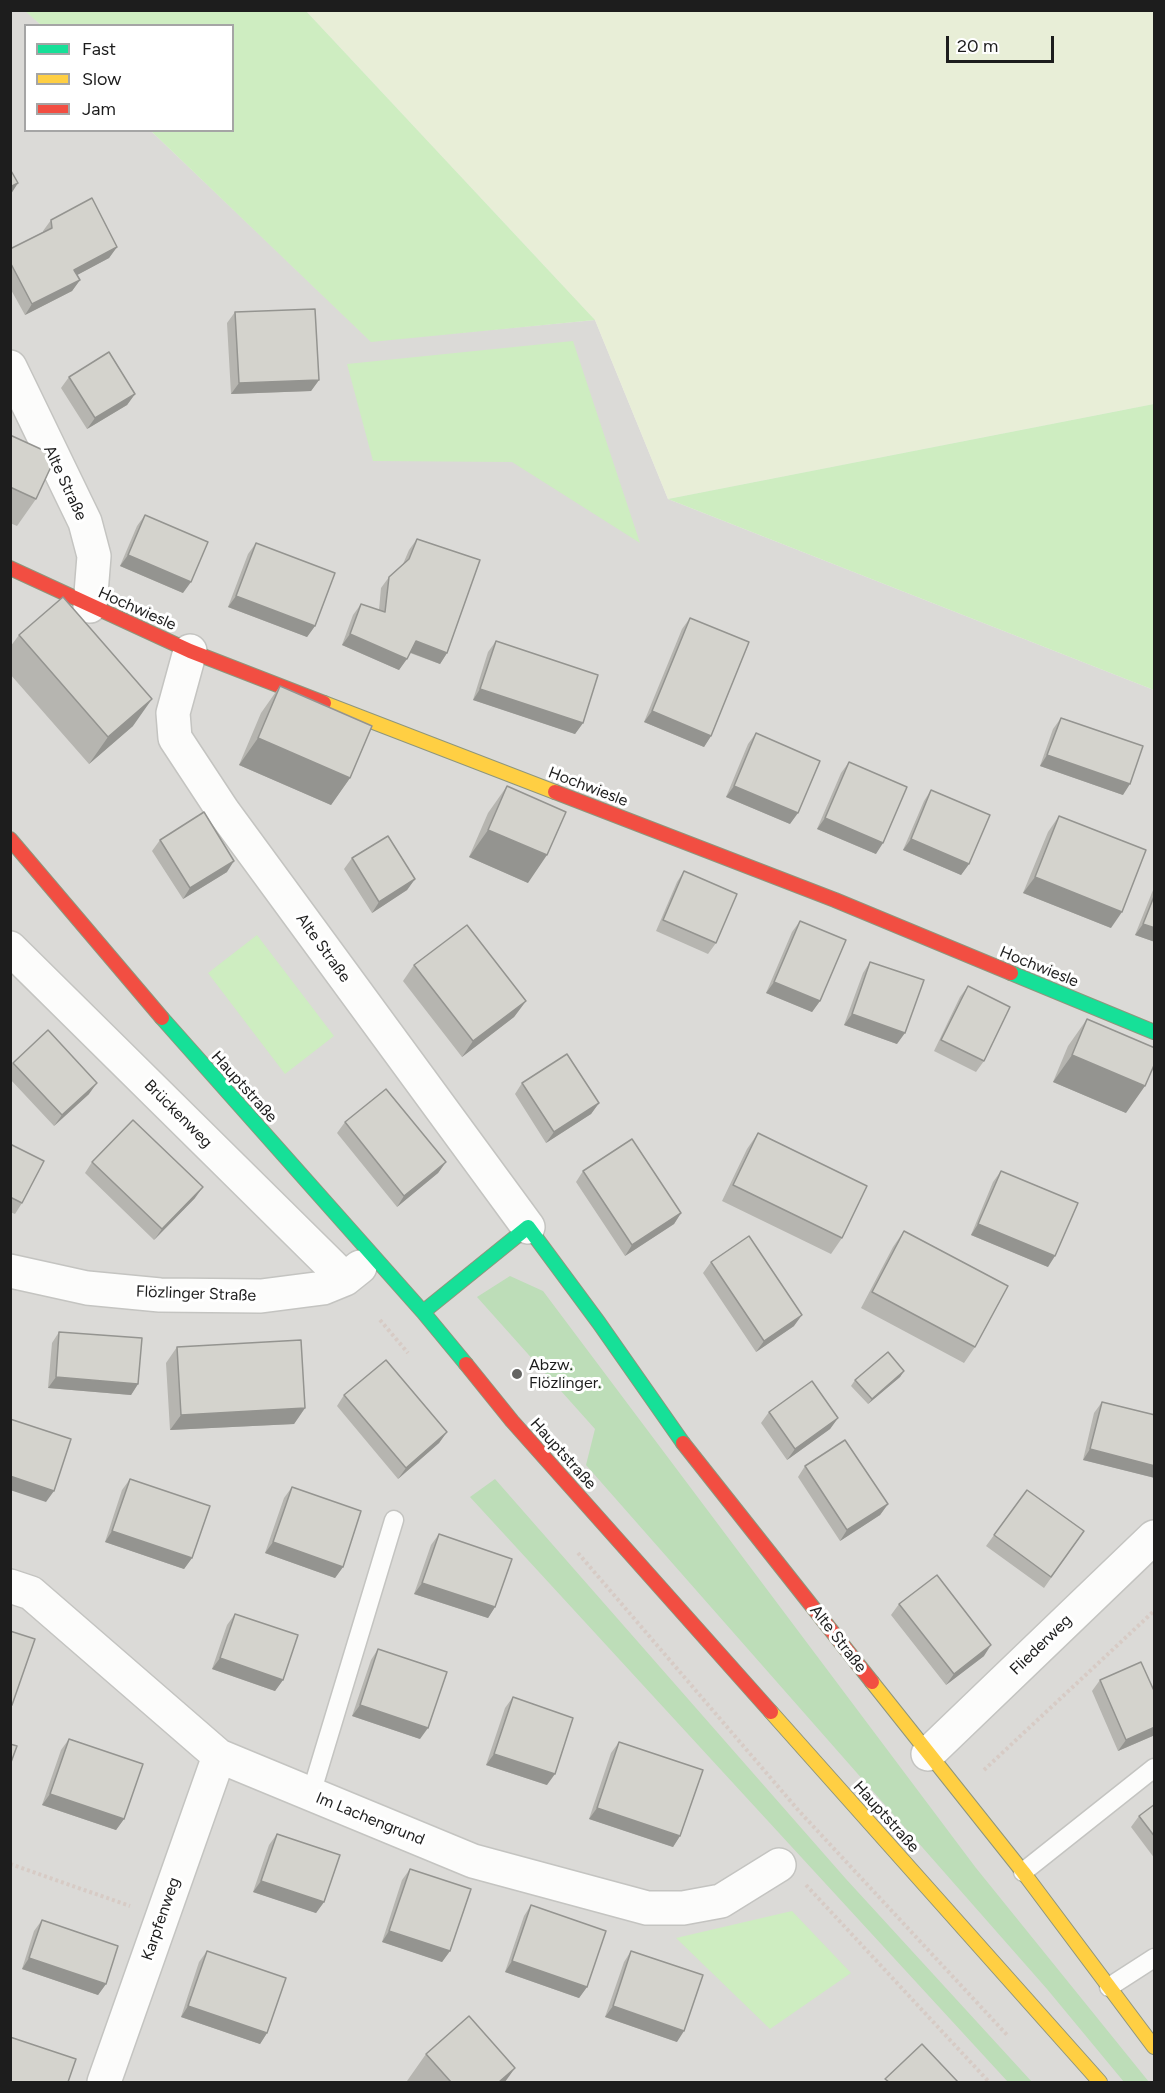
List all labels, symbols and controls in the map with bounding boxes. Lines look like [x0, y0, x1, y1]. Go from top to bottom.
legend [24, 24, 234, 132]
scale bar [949, 24, 1057, 62]
text: 20 m [957, 35, 998, 57]
text: Fast [82, 38, 116, 60]
text: Slow [82, 68, 121, 90]
text: Jam [82, 98, 116, 120]
street label: Alte Straße [39, 443, 91, 523]
street label: Hochwiesle [95, 583, 179, 635]
street label: Hochwiesle [546, 763, 630, 811]
street label: Alte Straße [292, 910, 354, 986]
street label: Hochwiesle [997, 942, 1081, 992]
street label: Hauptstraße [207, 1047, 281, 1127]
street label: Brückenweg [140, 1076, 216, 1152]
street label: Flözlinger Straße [136, 1282, 256, 1306]
place label: Abzw. Flözlinger. [529, 1355, 601, 1393]
marker: Abzw. Flözlinger. [510, 1367, 524, 1381]
street label: Hauptstraße [526, 1414, 600, 1494]
street label: Alte Straße [806, 1601, 870, 1677]
street label: Fliederweg [1006, 1611, 1076, 1679]
street label: Hauptstraße [849, 1777, 923, 1857]
street label: Im Lachengrund [313, 1788, 427, 1850]
street label: Karpfenweg [138, 1875, 184, 1963]

